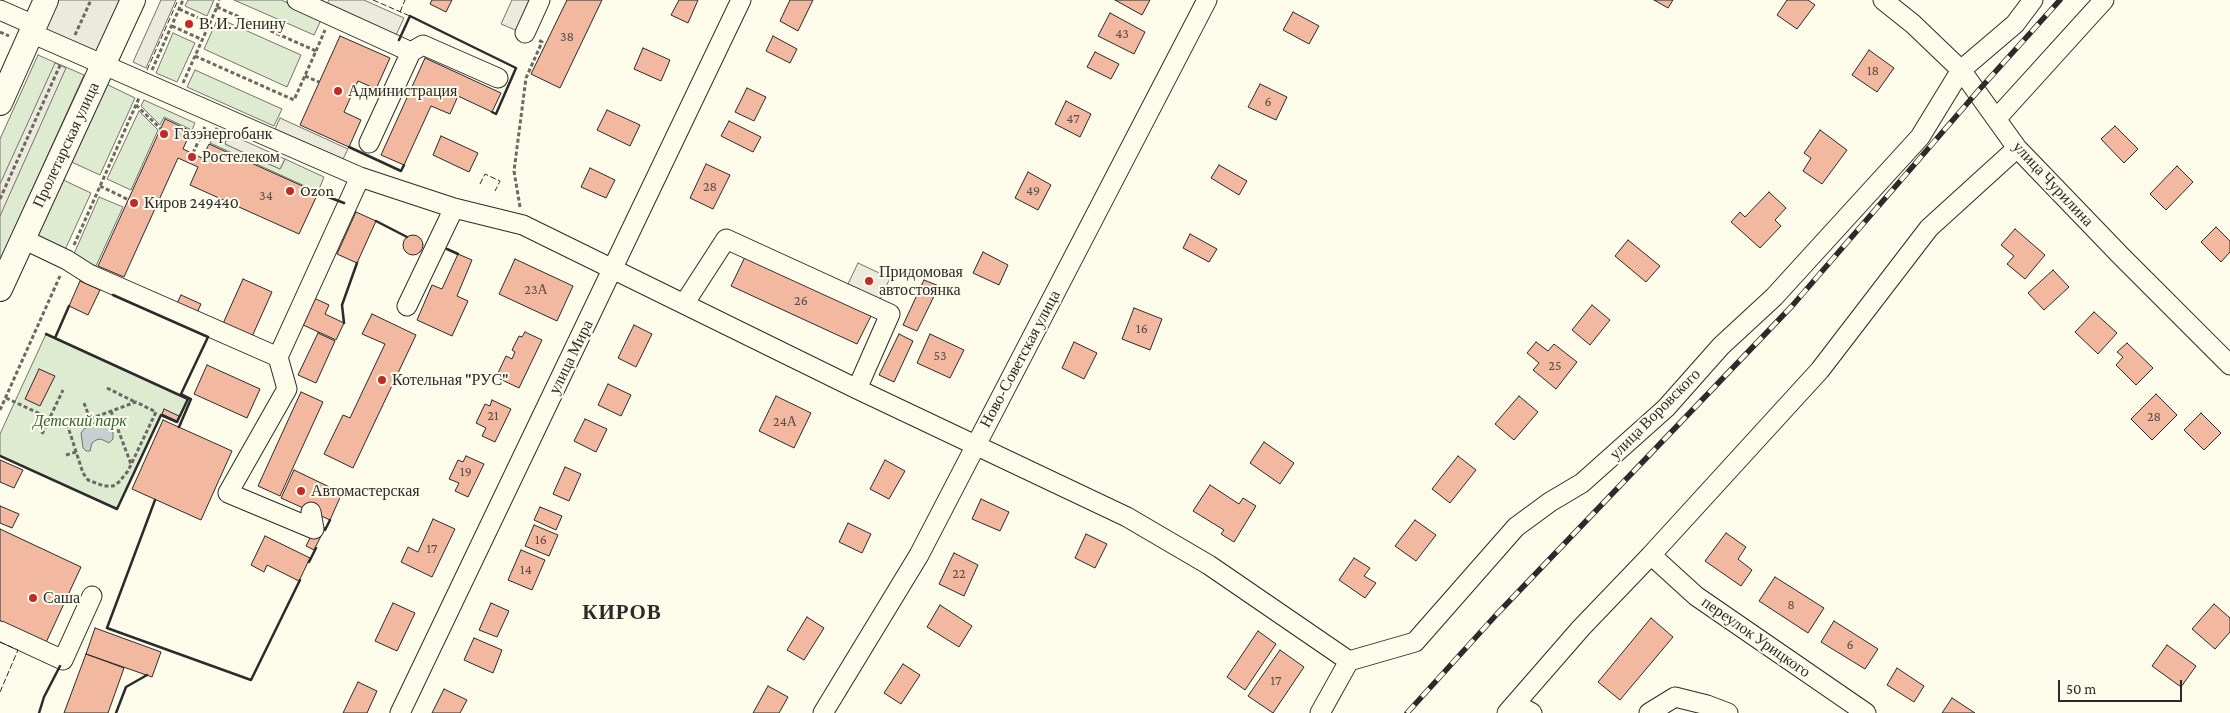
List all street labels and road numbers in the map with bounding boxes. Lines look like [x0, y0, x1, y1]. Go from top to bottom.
street label: Пролетарская улица [28, 79, 104, 211]
street label: улица Чурилина [2009, 137, 2097, 231]
street label: Ново-Советская улица [976, 287, 1064, 431]
street label: улица Мира [545, 317, 597, 397]
street label: улица Воровского [1605, 364, 1705, 464]
street label: переулок Урицкого [1698, 592, 1814, 682]

